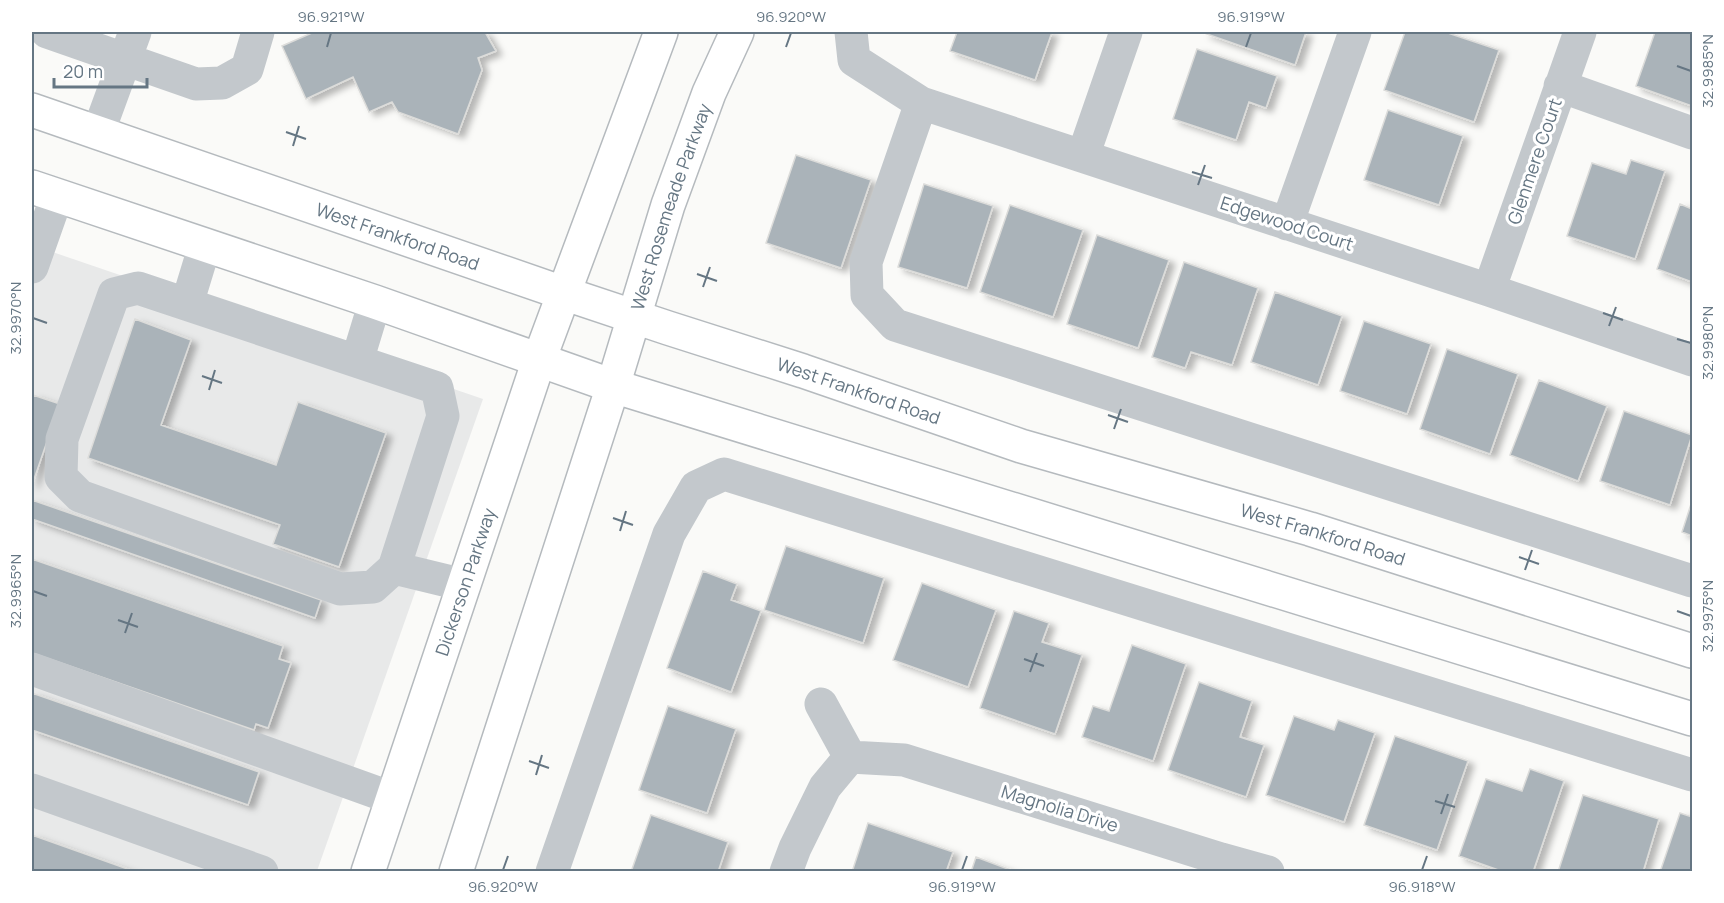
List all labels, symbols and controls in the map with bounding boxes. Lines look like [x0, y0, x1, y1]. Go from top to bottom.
text: 96.921°W [298, 6, 364, 27]
text: 96.920°W [756, 6, 826, 27]
text: 96.919°W [1217, 6, 1285, 27]
text: 32.9985°N [1697, 34, 1718, 108]
scale bar [54, 51, 147, 89]
text: 20 m [63, 59, 103, 83]
street label: Glenmere Court [1501, 95, 1567, 227]
street label: West Rosemeade Parkway [625, 99, 716, 313]
street label: Edgewood Court [1217, 190, 1357, 256]
street label: West Frankford Road [313, 197, 483, 275]
text: 32.9970°N [5, 282, 26, 354]
text: 32.9980°N [1697, 306, 1718, 380]
street label: West Frankford Road [774, 351, 944, 429]
street label: West Frankford Road [1238, 498, 1408, 571]
street label: Dickerson Parkway [429, 504, 501, 659]
text: 32.9965°N [5, 554, 26, 628]
text: 32.9975°N [1697, 580, 1718, 652]
street label: Magnolia Drive [999, 779, 1121, 837]
text: 96.920°W [468, 876, 538, 897]
text: 96.919°W [928, 876, 996, 897]
text: 96.918°W [1388, 876, 1456, 897]

